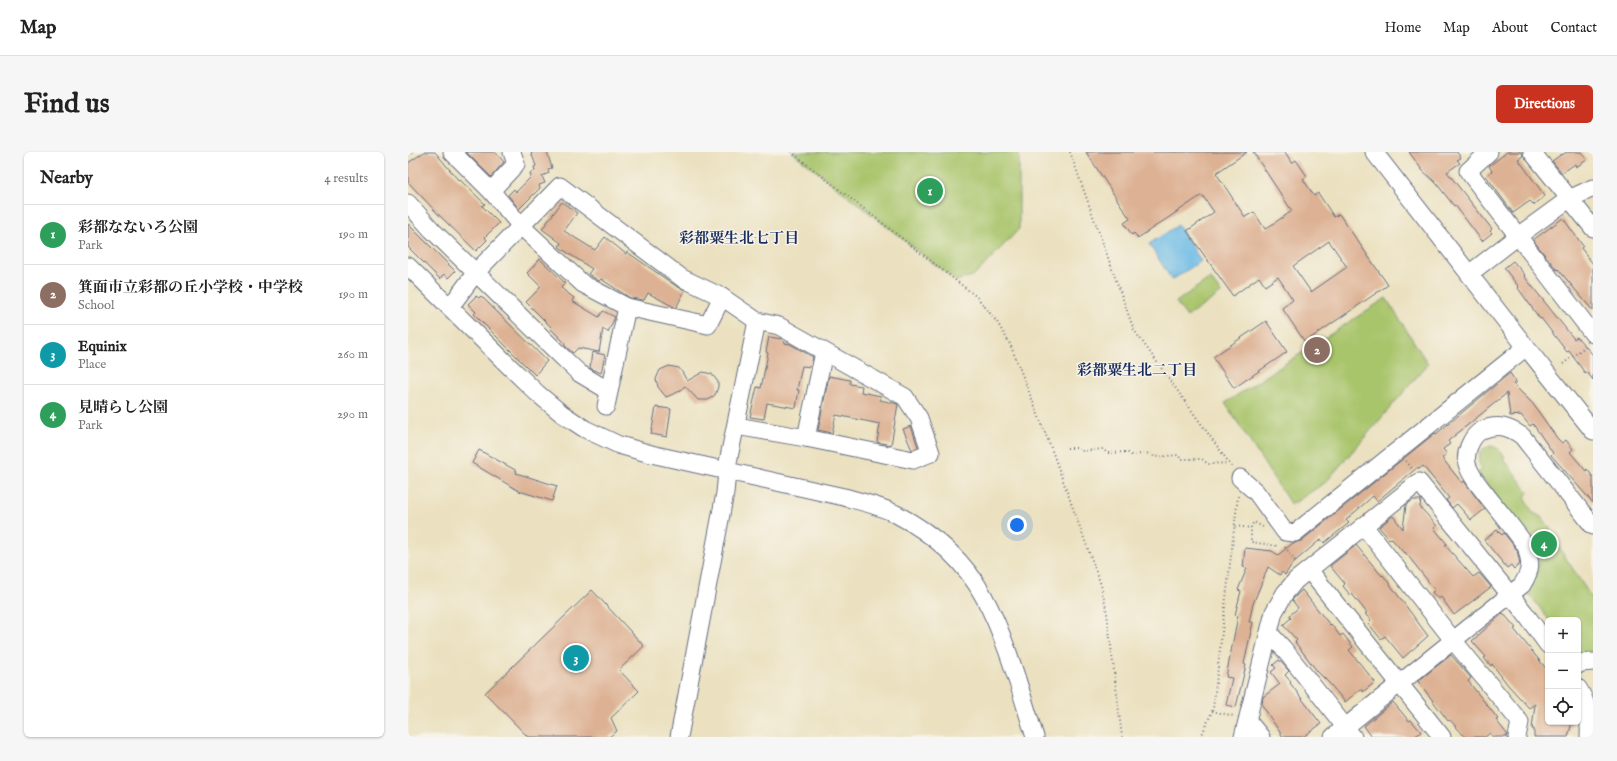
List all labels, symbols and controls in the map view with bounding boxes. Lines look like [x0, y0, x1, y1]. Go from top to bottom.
text: Map [20, 16, 56, 40]
text: Home [1385, 19, 1421, 37]
text: Map [1443, 19, 1470, 37]
text: About [1492, 19, 1528, 37]
text: Contact [1550, 19, 1597, 37]
button: Directions [1496, 85, 1593, 123]
text: Find us [24, 87, 110, 122]
text: Nearby [40, 168, 93, 189]
text: 4 results [324, 170, 368, 187]
pin: 1 [917, 176, 943, 206]
text: 彩都なないろ公園 [78, 218, 198, 237]
text: 1 [51, 226, 55, 243]
text: 190 m [338, 226, 368, 243]
district label: 彩都粟生北七丁目 [679, 229, 799, 248]
text: Park [78, 237, 103, 254]
text: 箕面市立彩都の丘小学校・中学校 [78, 278, 303, 297]
text: 2 [50, 286, 56, 303]
text: 190 m [338, 286, 368, 303]
text: School [78, 297, 115, 314]
pin: 2 [1304, 335, 1330, 365]
text: Equinix [78, 337, 127, 356]
text: 3 [51, 346, 55, 363]
text: 260 m [337, 346, 368, 363]
text: Place [78, 356, 106, 373]
district label: 彩都粟生北二丁目 [1077, 361, 1197, 380]
text: 見晴らし公園 [78, 398, 168, 417]
text: 4 [50, 406, 56, 423]
text: 290 m [337, 406, 368, 423]
text: Park [78, 417, 103, 434]
your location [1007, 515, 1027, 535]
pin: 4 [1531, 529, 1557, 559]
map controls [1545, 617, 1581, 725]
button: + [1545, 617, 1581, 653]
pin: 3 [563, 643, 589, 673]
button: − [1545, 653, 1581, 689]
button: locate [1545, 689, 1581, 725]

